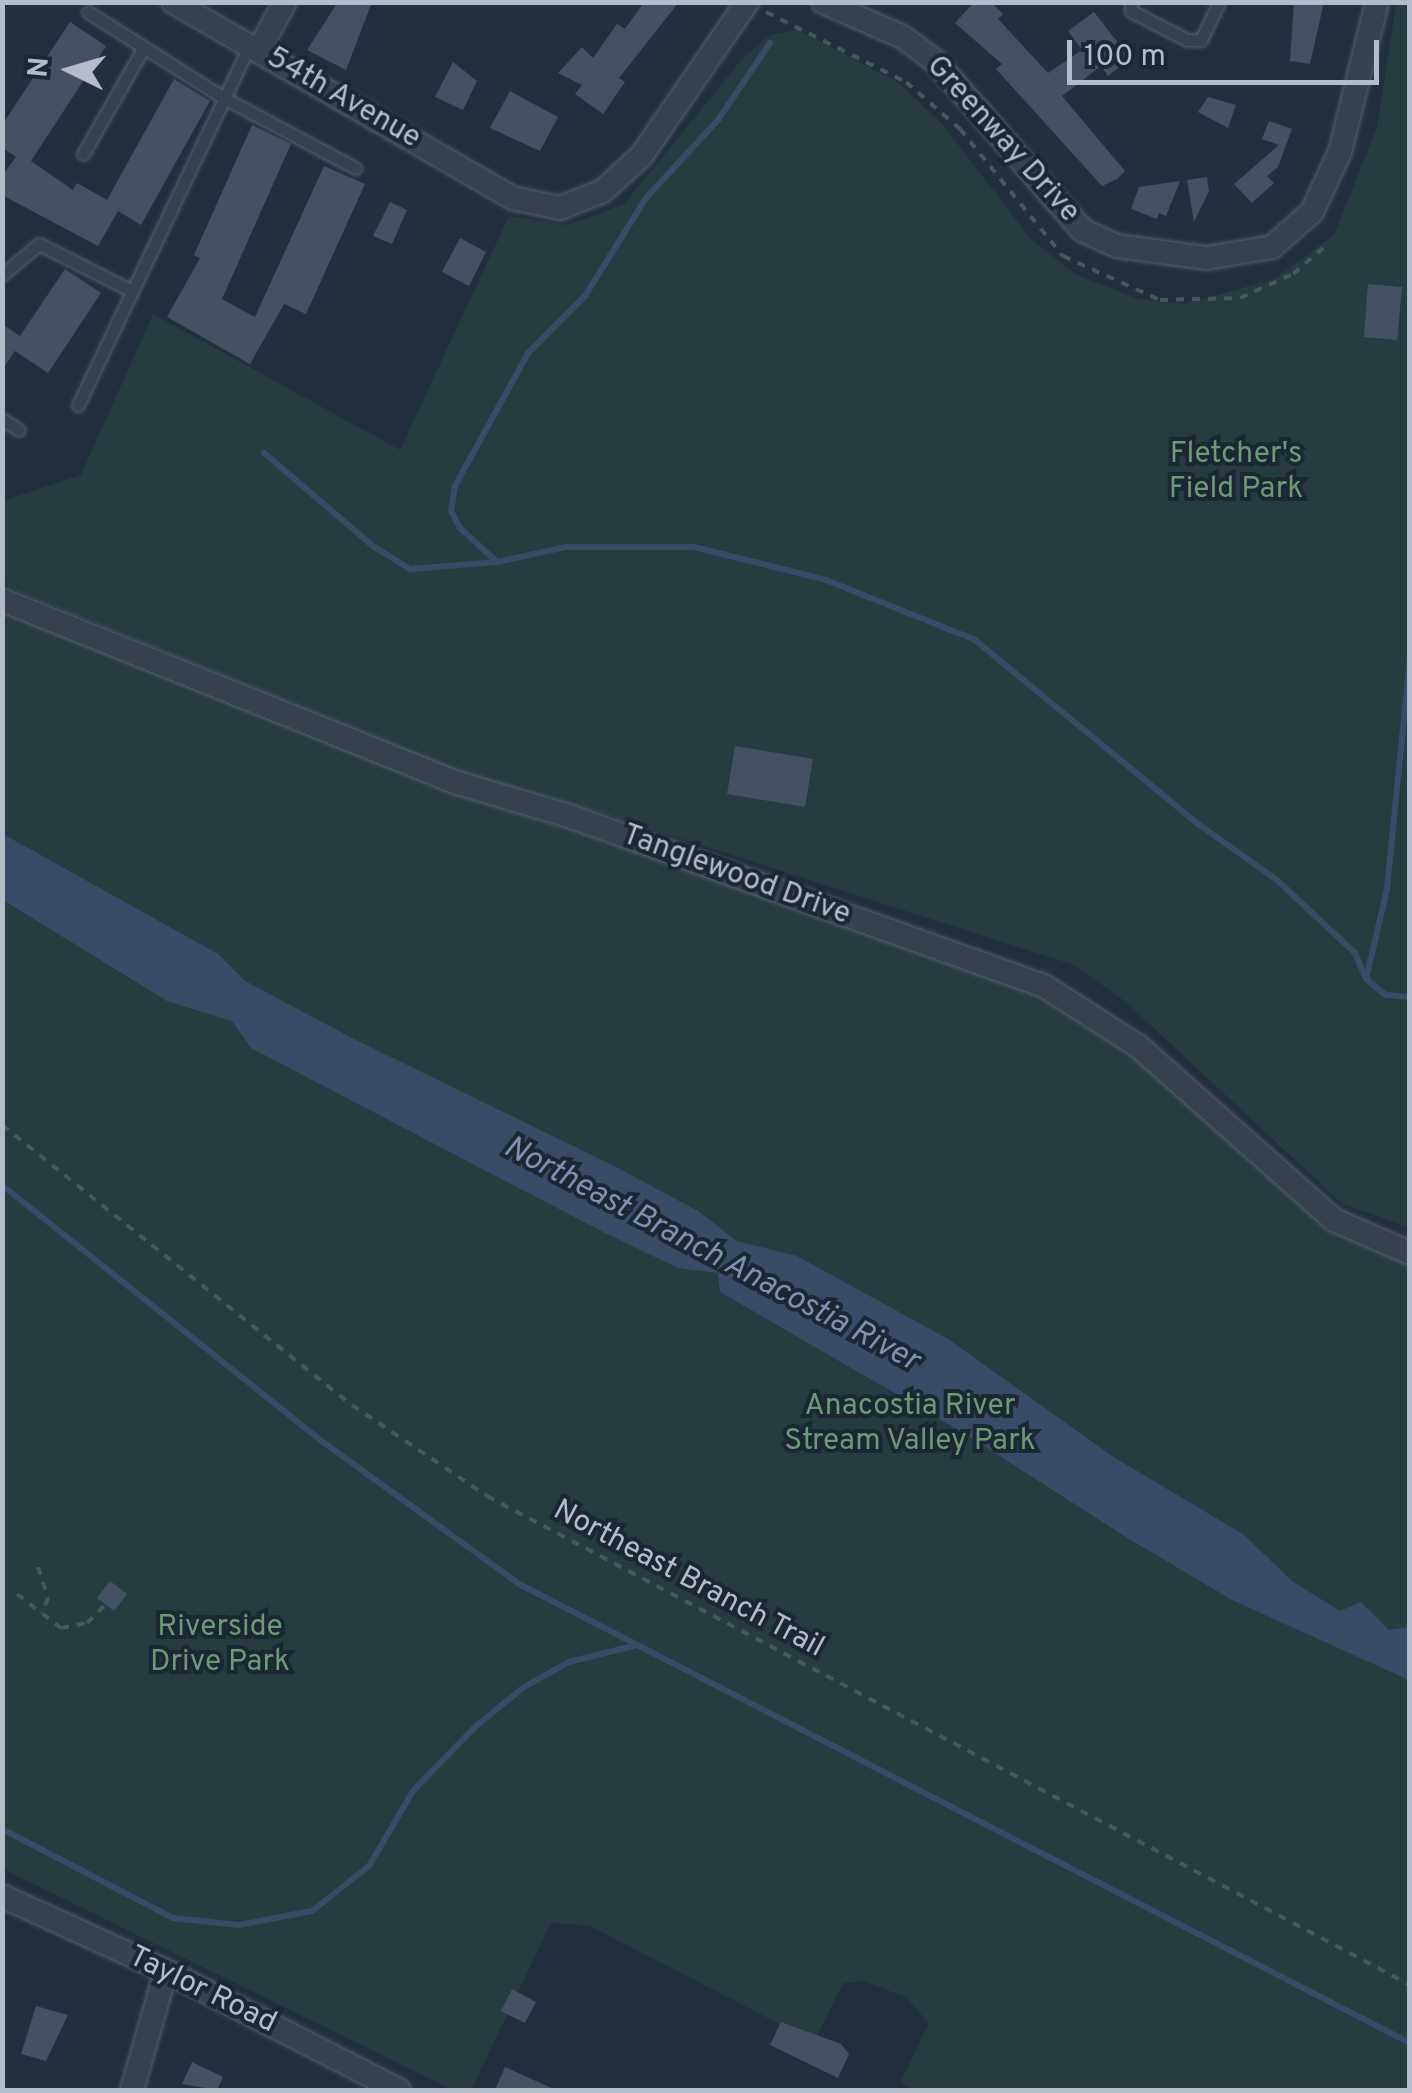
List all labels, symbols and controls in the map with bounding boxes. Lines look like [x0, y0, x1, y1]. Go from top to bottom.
north arrow [20, 20, 120, 120]
scale bar [1072, 20, 1384, 82]
text: 100 m [1084, 39, 1166, 76]
street label: 54th Avenue [259, 40, 427, 158]
street label: Greenway Drive [918, 49, 1086, 231]
text: N [21, 56, 59, 79]
park label: Fletcher's Field Park [1169, 437, 1303, 508]
street label: Tanglewood Drive [617, 818, 855, 934]
water label: Northeast Branch Anacostia River [496, 1129, 926, 1381]
park label: Anacostia River Stream Valley Park [784, 1389, 1036, 1460]
street label: Northeast Branch Trail [546, 1493, 830, 1667]
park label: Riverside Drive Park [150, 1610, 290, 1680]
street label: Taylor Road [122, 1940, 282, 2042]

